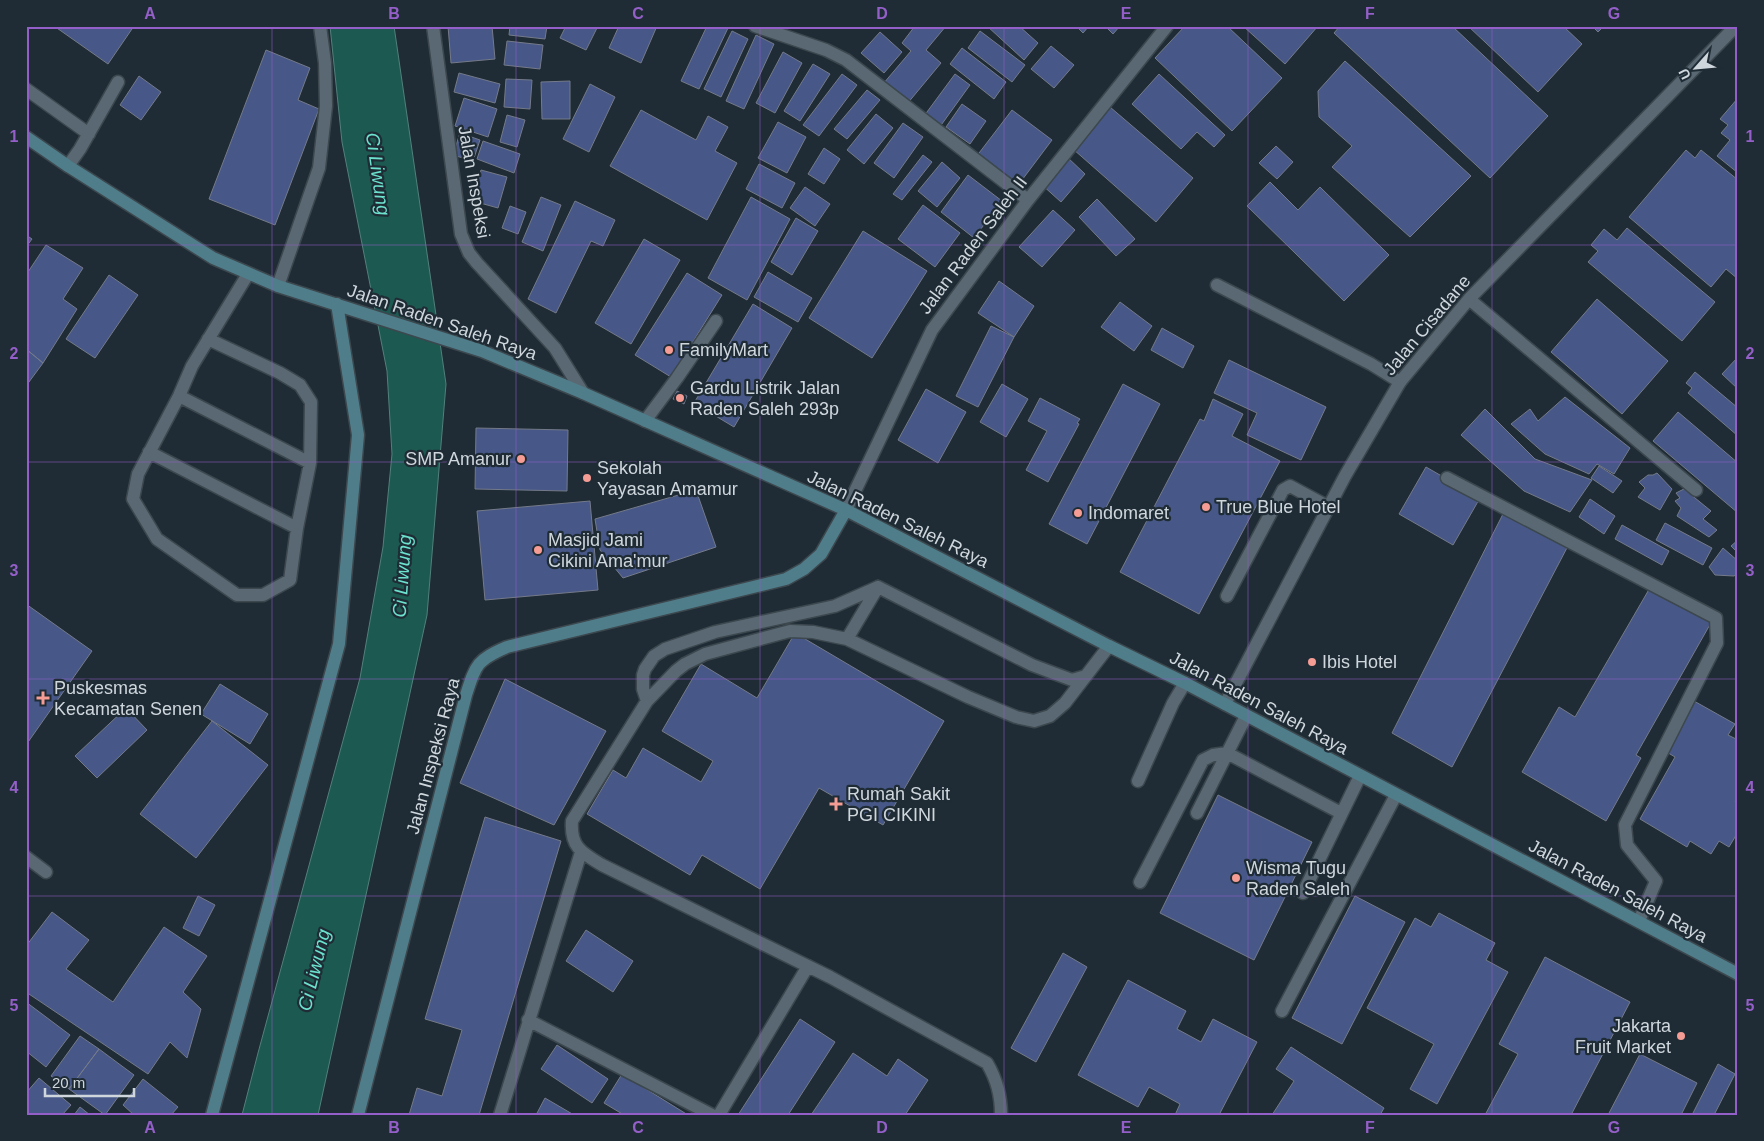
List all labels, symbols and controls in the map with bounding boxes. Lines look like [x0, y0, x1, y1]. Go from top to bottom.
text: A [144, 5, 156, 22]
text: B [388, 5, 400, 22]
text: C [632, 5, 644, 22]
text: D [876, 5, 888, 22]
text: E [1121, 5, 1132, 22]
text: F [1365, 5, 1375, 22]
text: G [1608, 5, 1620, 22]
north arrow [1672, 42, 1722, 92]
text: U [1675, 66, 1694, 82]
street label: Jalan Inspeksi [454, 124, 494, 240]
text: 1 [10, 128, 19, 145]
text: 1 [1746, 128, 1755, 145]
water label: Ci Liwung [362, 131, 394, 217]
street label: Jalan Raden Saleh II [915, 172, 1031, 318]
street label: Jalan Cisadane [1379, 271, 1475, 379]
street label: Jalan Raden Saleh Raya [345, 280, 540, 364]
place label: FamilyMart [679, 340, 768, 360]
marker: FamilyMart [663, 344, 675, 356]
text: 2 [10, 345, 19, 362]
text: 2 [1746, 345, 1755, 362]
place label: Gardu Listrik Jalan Raden Saleh 293p [690, 378, 840, 419]
marker: Gardu Listrik Jalan Raden Saleh 293p [674, 392, 686, 404]
place label: SMP Amanur [405, 449, 511, 469]
marker: SMP Amanur [515, 453, 527, 465]
place label: Sekolah Yayasan Amamur [597, 458, 738, 499]
street label: Jalan Raden Saleh Raya [804, 466, 993, 572]
marker: Sekolah Yayasan Amamur [581, 472, 593, 484]
place label: True Blue Hotel [1216, 497, 1340, 517]
marker: True Blue Hotel [1200, 501, 1212, 513]
place label: Indomaret [1088, 503, 1169, 523]
marker: Indomaret [1072, 507, 1084, 519]
place label: Masjid Jami Cikini Ama'mur [548, 530, 667, 571]
water label: Ci Liwung [389, 533, 415, 618]
marker: Masjid Jami Cikini Ama'mur [532, 544, 544, 556]
text: 3 [10, 562, 19, 579]
text: 3 [1746, 562, 1755, 579]
street label: Jalan Raden Saleh Raya [1166, 647, 1352, 759]
place label: Ibis Hotel [1322, 652, 1397, 672]
marker: Ibis Hotel [1306, 656, 1318, 668]
street label: Jalan Inspeksi Raya [402, 675, 464, 836]
place label: Puskesmas Kecamatan Senen [54, 678, 202, 719]
marker: Puskesmas Kecamatan Senen [36, 691, 50, 705]
text: 4 [10, 779, 19, 796]
text: 4 [1746, 779, 1755, 796]
place label: Rumah Sakit PGI CIKINI [847, 784, 950, 825]
marker: Rumah Sakit PGI CIKINI [829, 797, 843, 811]
street label: Jalan Raden Saleh Raya [1525, 835, 1711, 947]
place label: Wisma Tugu Raden Saleh [1246, 858, 1350, 899]
marker: Wisma Tugu Raden Saleh [1230, 872, 1242, 884]
water label: Ci Liwung [294, 927, 334, 1013]
text: 5 [10, 997, 19, 1014]
text: 5 [1746, 997, 1755, 1014]
place label: Jakarta Fruit Market [1575, 1016, 1672, 1057]
marker: Jakarta Fruit Market [1675, 1030, 1687, 1042]
scale bar [45, 1066, 134, 1098]
text: 20 m [52, 1074, 85, 1091]
text: A [144, 1119, 156, 1136]
text: B [388, 1119, 400, 1136]
text: C [632, 1119, 644, 1136]
text: D [876, 1119, 888, 1136]
text: E [1121, 1119, 1132, 1136]
text: F [1365, 1119, 1375, 1136]
text: G [1608, 1119, 1620, 1136]

